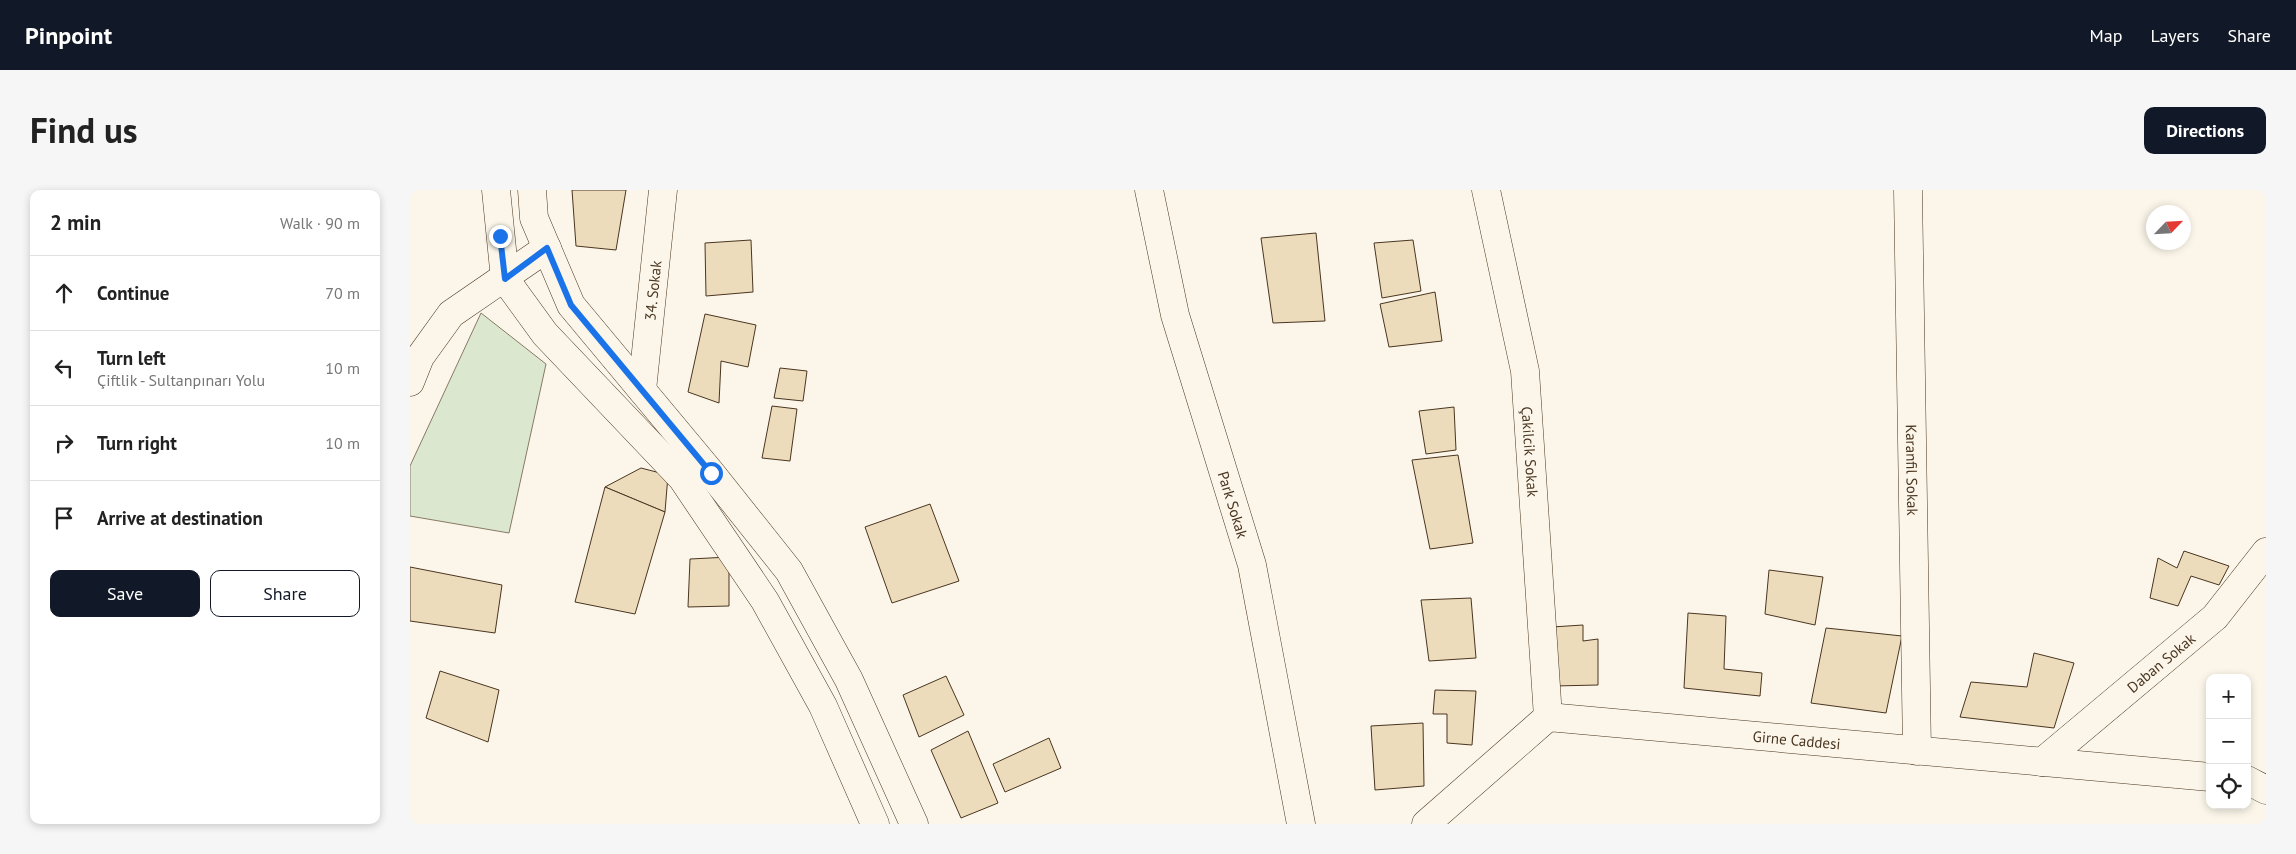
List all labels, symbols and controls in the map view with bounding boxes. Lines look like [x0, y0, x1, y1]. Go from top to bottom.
text: Pinpoint [25, 20, 112, 51]
text: Map [2090, 24, 2122, 47]
text: Layers [2150, 24, 2199, 47]
text: Share [2227, 24, 2271, 47]
text: Find us [30, 107, 138, 153]
button: Directions [2144, 107, 2266, 154]
north arrow [2146, 205, 2191, 250]
text: 2 min [50, 209, 101, 236]
text: Walk · 90 m [280, 213, 360, 233]
route end [489, 225, 512, 248]
street label: 34. Sokak [640, 259, 665, 322]
icon: ahead [50, 279, 78, 307]
text: Continue [97, 281, 169, 305]
text: 70 m [325, 283, 360, 303]
text: Turn left [97, 346, 166, 370]
icon: left [50, 354, 78, 382]
text: 10 m [325, 358, 360, 378]
text: Çiftlik - Sultanpınarı Yolu [97, 370, 265, 390]
street label: Çakilcik Sokak [1518, 406, 1543, 498]
street label: Karanfil Sokak [1902, 424, 1923, 517]
icon: right [50, 429, 78, 457]
text: Turn right [97, 431, 177, 455]
text: 10 m [325, 433, 360, 453]
route start [700, 462, 723, 485]
street label: Park Sokak [1214, 469, 1253, 541]
icon: arrive [50, 504, 78, 532]
text: Arrive at destination [97, 506, 263, 530]
button: Save [50, 570, 200, 617]
button: Share [210, 570, 360, 617]
street label: Daban Sokak [2123, 628, 2199, 696]
map controls [2206, 674, 2251, 809]
button: + [2206, 674, 2251, 719]
button: − [2206, 719, 2251, 764]
street label: Girne Caddesi [1752, 726, 1841, 753]
button: locate [2206, 764, 2251, 809]

